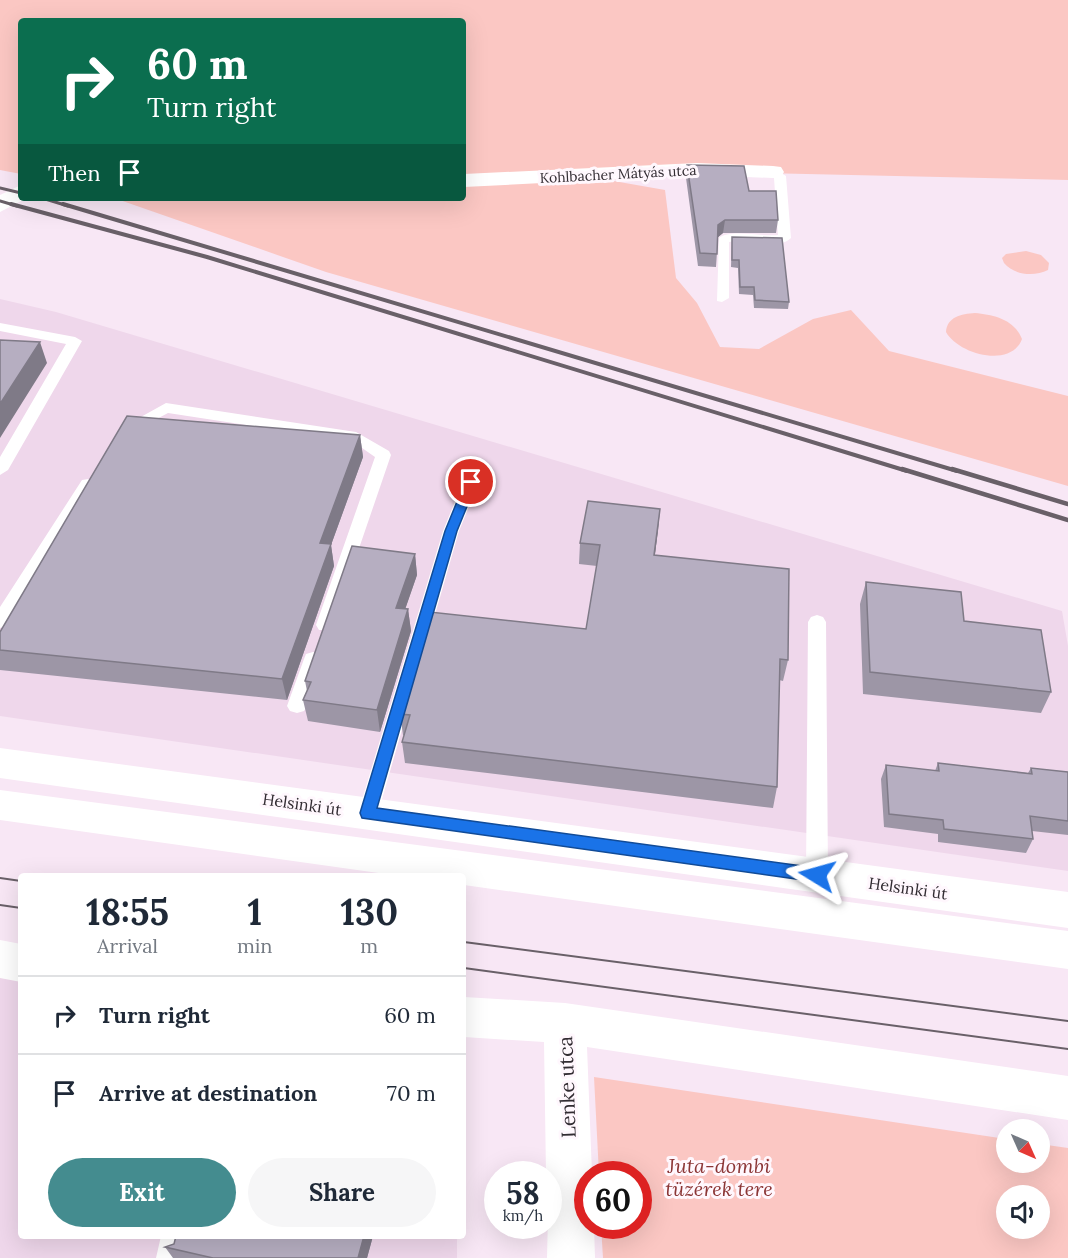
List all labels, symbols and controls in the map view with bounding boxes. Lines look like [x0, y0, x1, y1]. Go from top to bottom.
text: 60 m [147, 37, 248, 91]
icon: right [48, 42, 126, 120]
text: Turn right [147, 90, 276, 124]
icon: arrive [113, 156, 146, 189]
text: Then [48, 159, 101, 187]
street label: Kohlbacher Mátyás utca [539, 161, 697, 187]
pin [445, 456, 496, 507]
icon: arrive [454, 465, 487, 498]
street label: Helsinki út [261, 789, 344, 820]
position arrow [785, 843, 849, 907]
street label: Helsinki út [867, 873, 950, 904]
text: 18:55 [86, 889, 169, 935]
text: 1 [247, 889, 262, 935]
text: 130 [340, 889, 398, 935]
text: Arrival [97, 933, 158, 958]
text: min [237, 933, 273, 958]
text: m [360, 933, 378, 958]
icon: right [48, 999, 81, 1032]
text: Turn right [99, 1001, 210, 1029]
text: 60 m [384, 1001, 436, 1029]
street label: Lenke utca [552, 1036, 581, 1138]
icon: arrive [48, 1077, 81, 1110]
text: Arrive at destination [99, 1079, 317, 1107]
text: 70 m [387, 1079, 436, 1107]
north arrow [996, 1119, 1050, 1173]
map controls [996, 1119, 1050, 1239]
park label: Juta-dombi tüzérek tere [665, 1153, 773, 1201]
button: Exit [48, 1158, 236, 1227]
button: Share [248, 1158, 436, 1227]
speed limit sign: 60 [574, 1161, 652, 1239]
text: 58 [506, 1174, 540, 1212]
button: sound [996, 1185, 1050, 1239]
text: km/h [503, 1206, 543, 1225]

